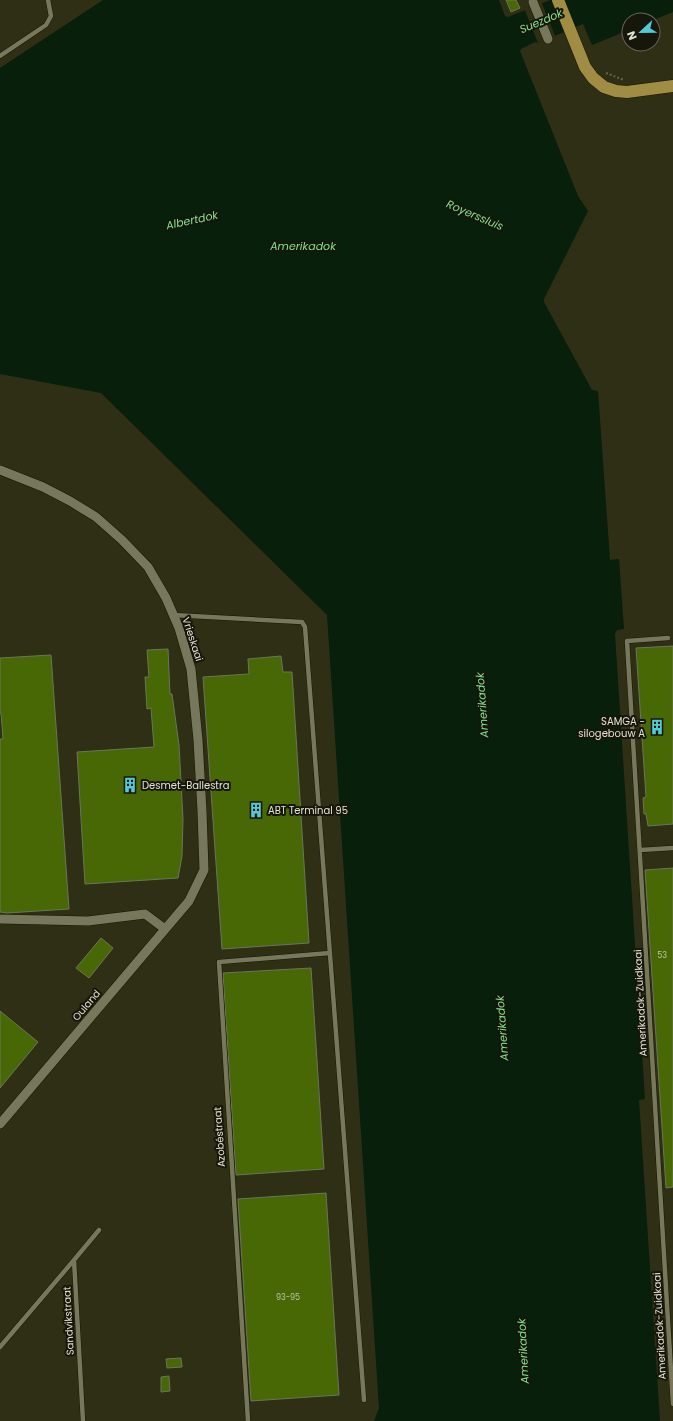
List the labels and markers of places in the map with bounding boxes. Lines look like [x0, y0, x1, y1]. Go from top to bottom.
place label: SAMGA - silogebouw A [578, 714, 645, 741]
building icon: SAMGA - silogebouw A [648, 718, 666, 736]
building icon: Desmet-Ballestra [121, 776, 139, 794]
place label: Desmet-Ballestra [142, 778, 230, 793]
building icon: ABT Terminal 95 [247, 801, 265, 819]
place label: ABT Terminal 95 [268, 803, 348, 818]

